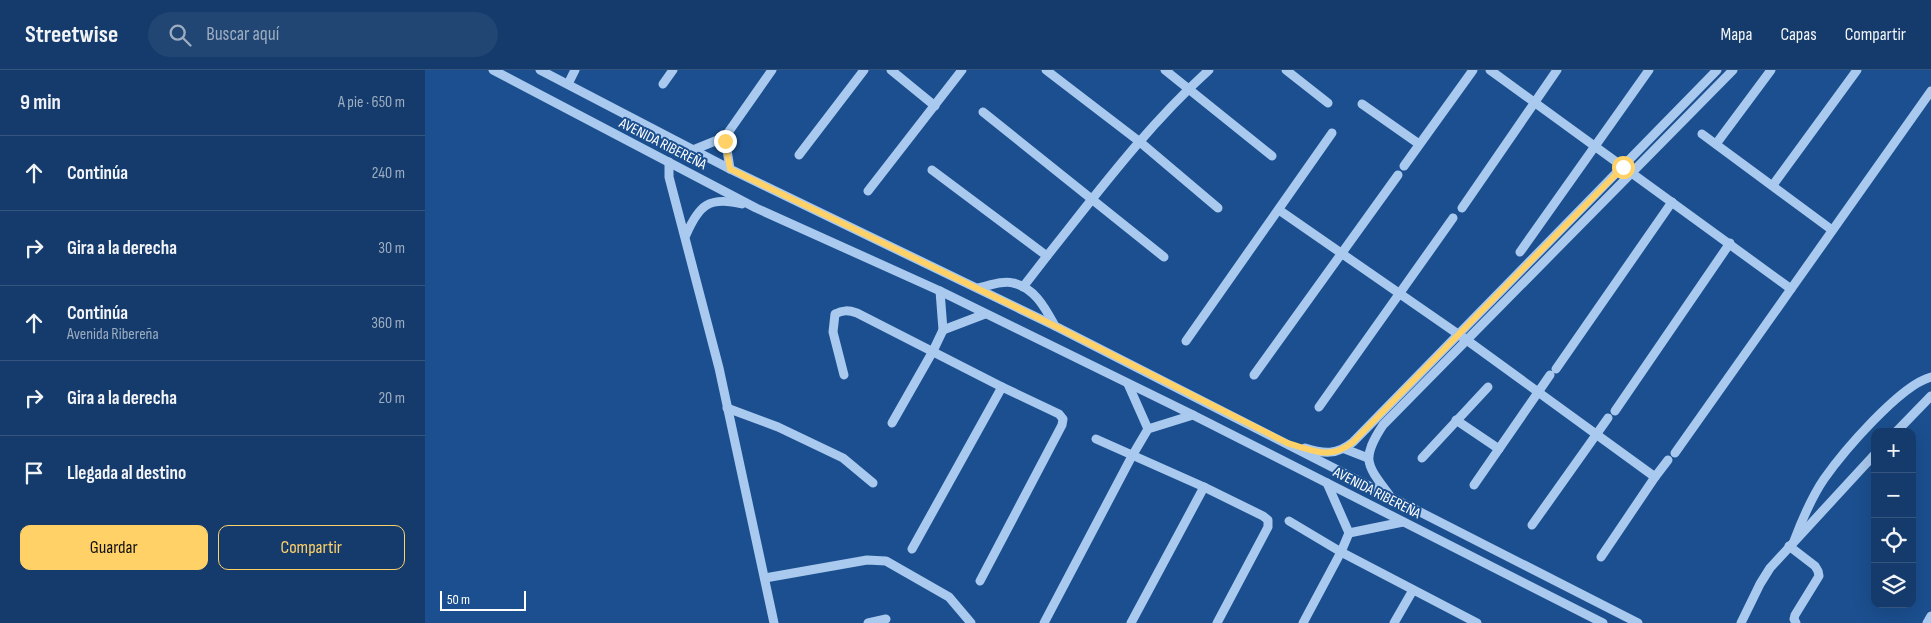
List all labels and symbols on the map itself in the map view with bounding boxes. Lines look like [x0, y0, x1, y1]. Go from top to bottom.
street label: AVENIDA RIBEREÑA [615, 113, 710, 174]
route end [714, 130, 737, 153]
route start [1612, 156, 1635, 179]
street label: AVENIDA RIBEREÑA [1329, 462, 1424, 523]
scale bar [440, 588, 526, 611]

